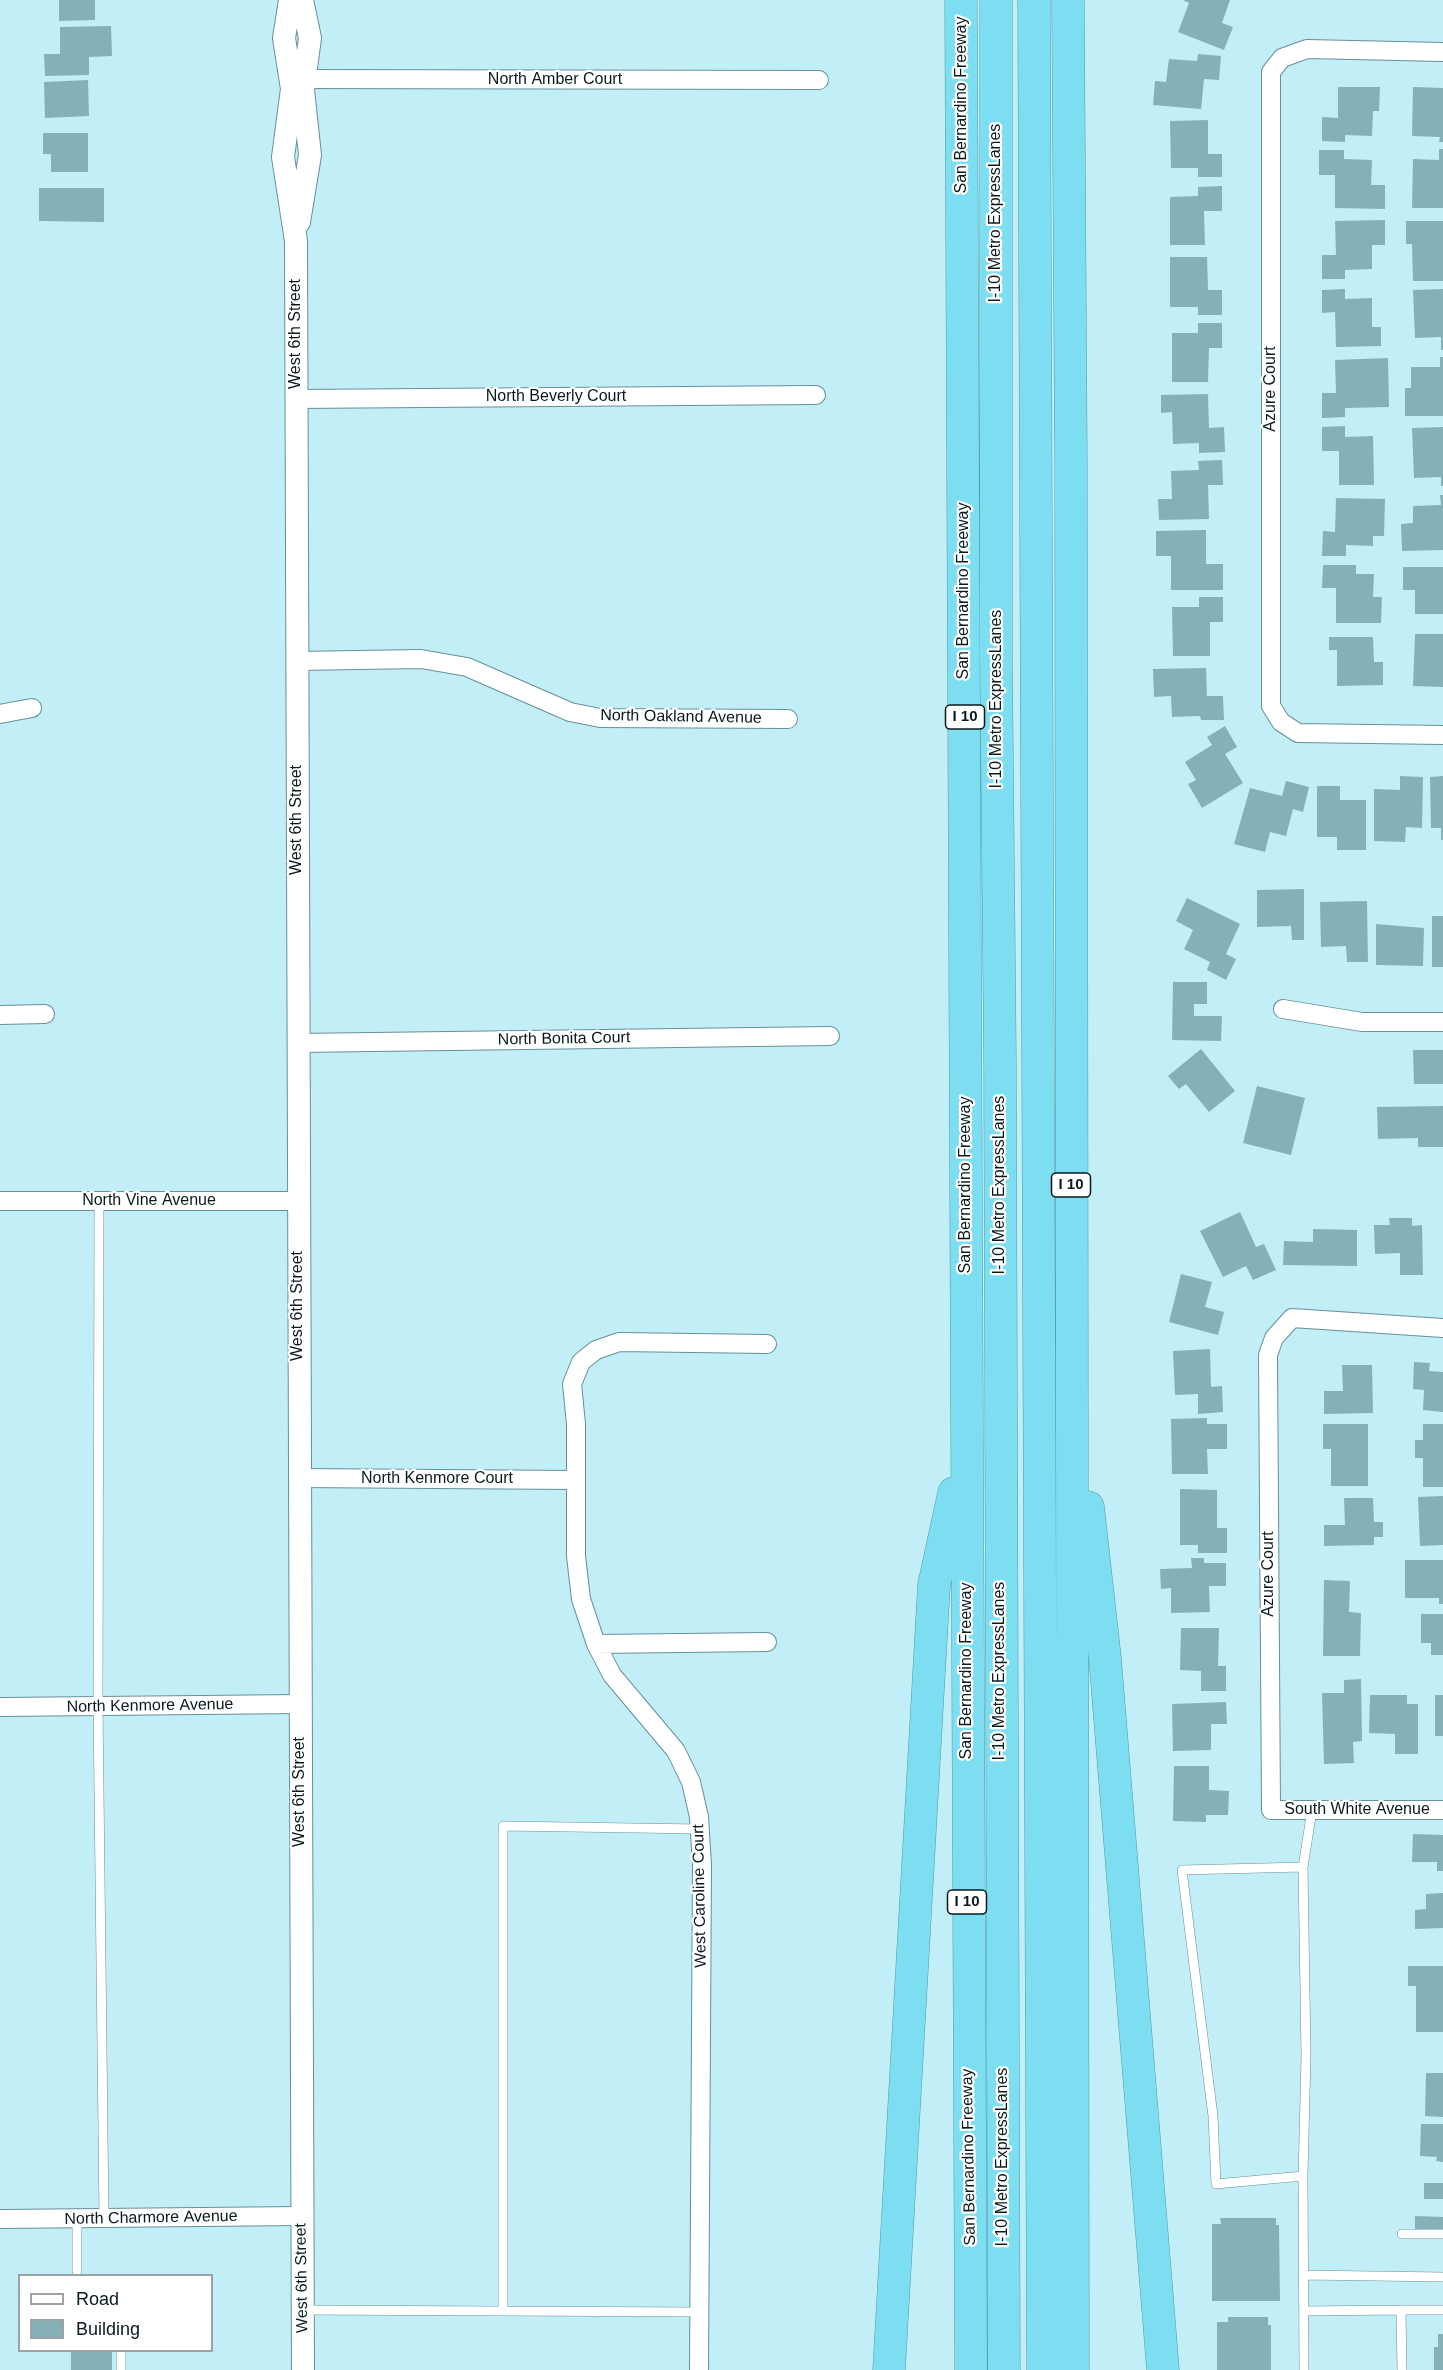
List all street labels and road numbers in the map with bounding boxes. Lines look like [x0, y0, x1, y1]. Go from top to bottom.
street label: San Bernardino Freeway [952, 17, 972, 193]
street label: North Amber Court [488, 70, 622, 90]
street label: I-10 Metro ExpressLanes [986, 124, 1006, 302]
street label: West 6th Street [286, 279, 306, 389]
street label: Azure Court [1261, 346, 1281, 432]
street label: North Beverly Court [486, 387, 626, 407]
street label: San Bernardino Freeway [954, 503, 974, 679]
street label: I-10 Metro ExpressLanes [987, 610, 1007, 788]
road number: I 10 [946, 705, 984, 729]
street label: North Oakland Avenue [600, 706, 762, 728]
street label: West 6th Street [287, 765, 307, 875]
street label: North Bonita Court [498, 1028, 630, 1050]
street label: I-10 Metro ExpressLanes [990, 1096, 1010, 1274]
street label: San Bernardino Freeway [956, 1097, 976, 1273]
road number: I 10 [1052, 1173, 1090, 1197]
street label: North Vine Avenue [82, 1191, 216, 1211]
street label: West 6th Street [288, 1251, 308, 1361]
street label: North Kenmore Court [361, 1469, 513, 1489]
street label: Azure Court [1259, 1531, 1279, 1617]
street label: I-10 Metro ExpressLanes [990, 1582, 1010, 1760]
street label: San Bernardino Freeway [957, 1583, 977, 1759]
street label: North Kenmore Avenue [66, 1695, 234, 1717]
street label: West 6th Street [290, 1737, 310, 1847]
street label: South White Avenue [1284, 1800, 1430, 1820]
street label: West Caroline Court [689, 1824, 711, 1968]
road number: I 10 [948, 1890, 986, 1914]
street label: San Bernardino Freeway [958, 2068, 980, 2246]
street label: I-10 Metro ExpressLanes [993, 2068, 1013, 2246]
street label: North Charmore Avenue [64, 2207, 238, 2229]
street label: West 6th Street [291, 2223, 313, 2333]

